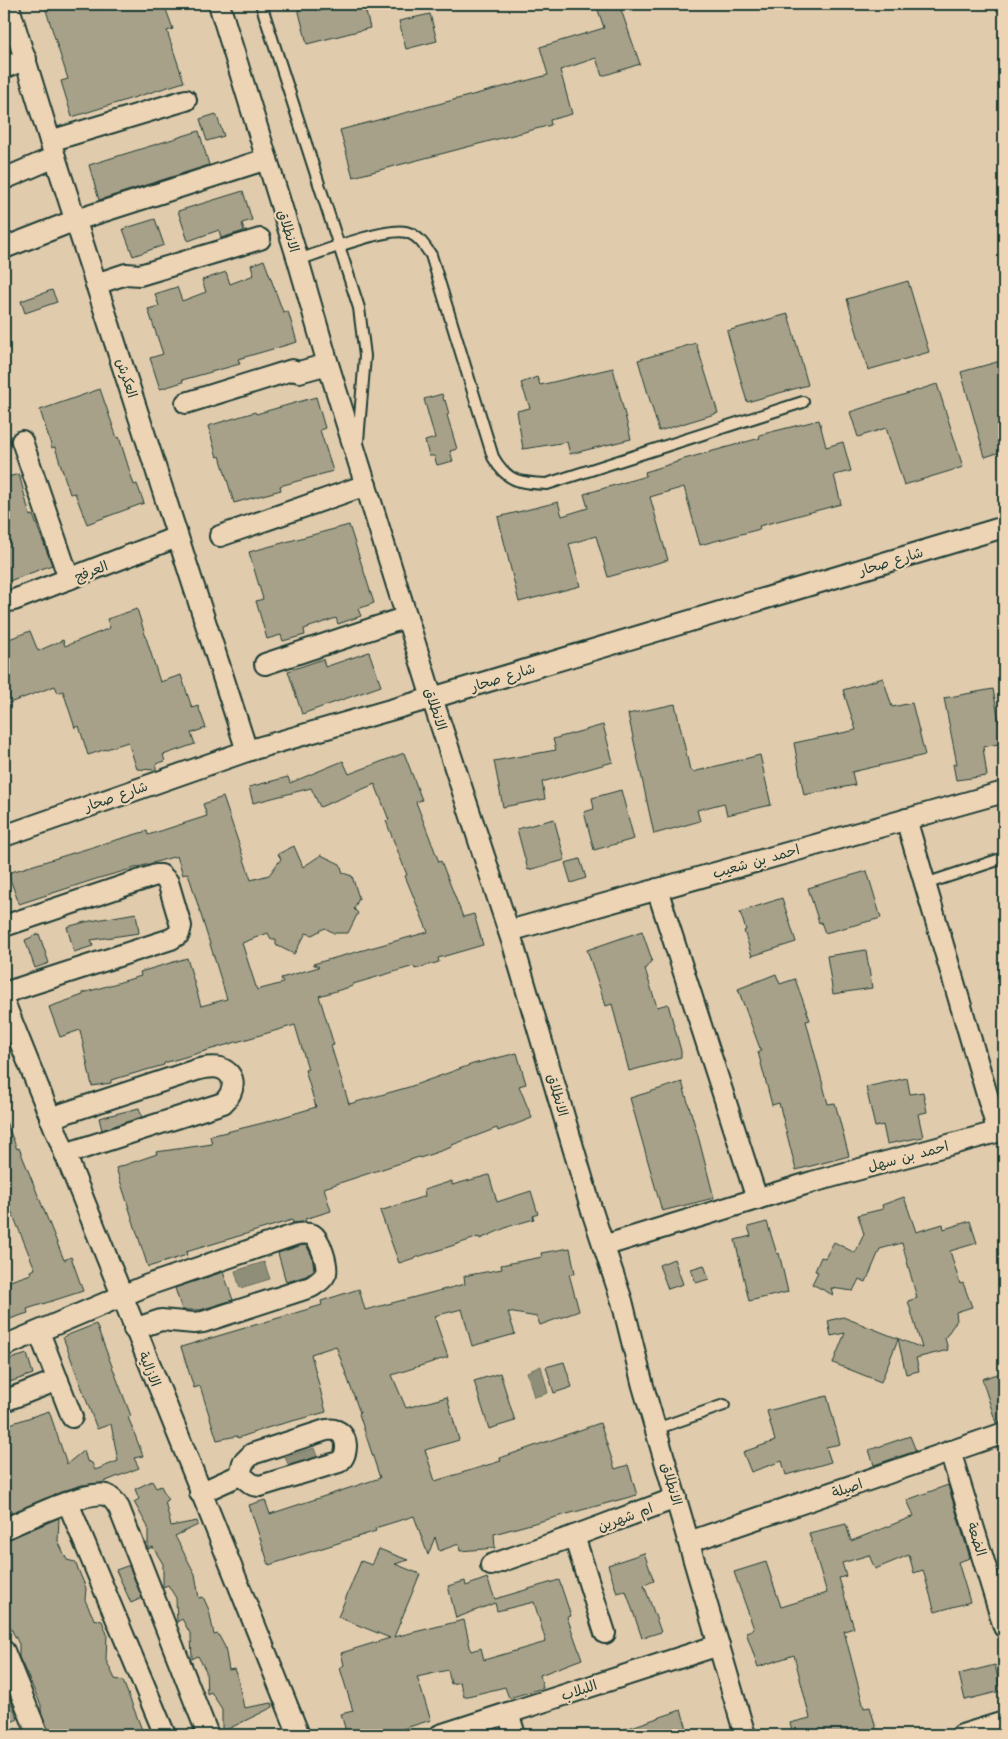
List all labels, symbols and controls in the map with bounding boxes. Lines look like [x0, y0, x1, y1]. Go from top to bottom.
street label: الانطلاق [271, 207, 305, 255]
street label: العكرش [109, 356, 143, 401]
street label: شارع صحار [856, 542, 926, 582]
street label: العرفج [71, 555, 111, 588]
street label: شارع صحار [468, 658, 538, 698]
street label: الانطلاق [418, 685, 452, 734]
street label: شارع صحار [81, 776, 151, 818]
street label: احمد بن شعيب [710, 839, 802, 885]
street label: الانطلاق [540, 1071, 574, 1119]
street label: احمد بن سهل [865, 1136, 951, 1178]
street label: الازالية [132, 1348, 166, 1390]
street label: الانطلاق [654, 1460, 688, 1508]
street label: اصيلة [829, 1473, 866, 1504]
street label: ام شهرين [595, 1498, 656, 1538]
street label: الضعة [960, 1520, 992, 1559]
street label: اللبلاب [558, 1675, 600, 1707]

